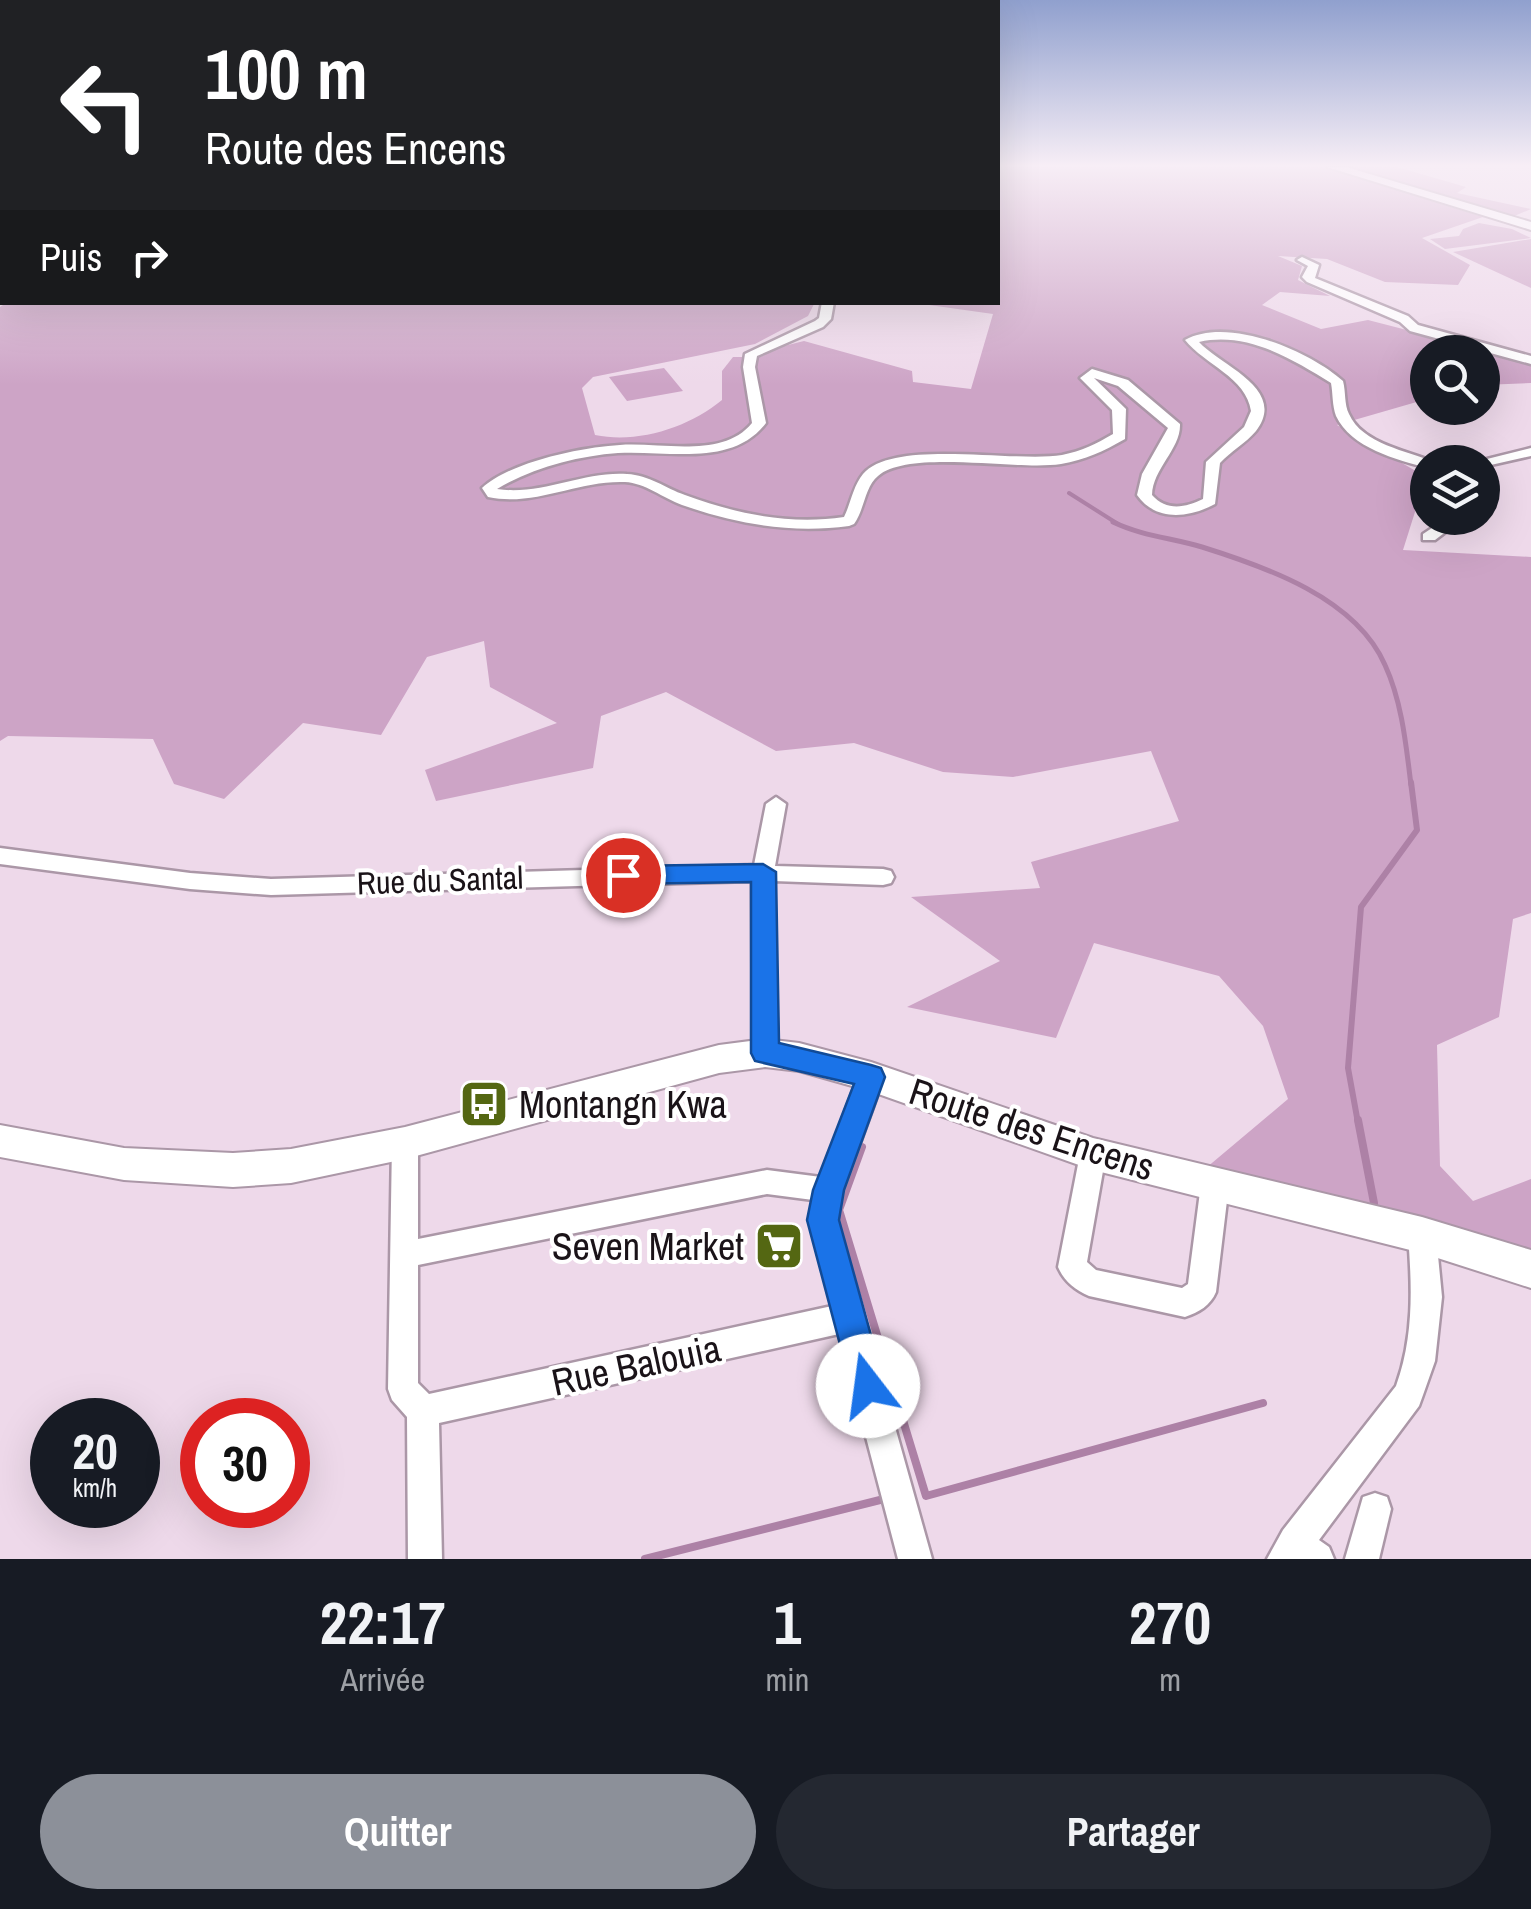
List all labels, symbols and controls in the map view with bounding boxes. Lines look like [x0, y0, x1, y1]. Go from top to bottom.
text: 100 m [205, 27, 368, 121]
icon: left [40, 40, 170, 170]
text: Route des Encens [205, 117, 507, 178]
icon: right [122, 230, 177, 285]
text: Puis [40, 232, 102, 283]
map controls [1410, 335, 1500, 535]
button: search [1410, 335, 1500, 425]
button: layers [1410, 445, 1500, 535]
pin [581, 833, 666, 918]
icon: arrive [596, 848, 651, 903]
street label: Rue du Santal [356, 856, 524, 904]
street label: Route des Encens [903, 1065, 1161, 1193]
bus stop icon: Montangn Kwa [458, 1078, 510, 1130]
place label: Montangn Kwa [519, 1079, 727, 1130]
supermarket icon: Seven Market [753, 1220, 805, 1272]
place label: Seven Market [552, 1221, 744, 1272]
street label: Rue Balouia [547, 1322, 725, 1408]
position arrow [816, 1334, 920, 1438]
speed limit sign: 30 [180, 1398, 310, 1528]
text: 20 [72, 1417, 118, 1485]
text: km/h [73, 1471, 117, 1505]
text: 22:17 [320, 1582, 446, 1663]
text: 1 [774, 1582, 801, 1663]
text: 270 [1129, 1582, 1211, 1663]
text: Arrivée [340, 1658, 425, 1701]
text: min [765, 1658, 809, 1701]
text: m [1159, 1658, 1181, 1701]
button: Quitter [40, 1774, 756, 1889]
button: Partager [776, 1774, 1491, 1889]

